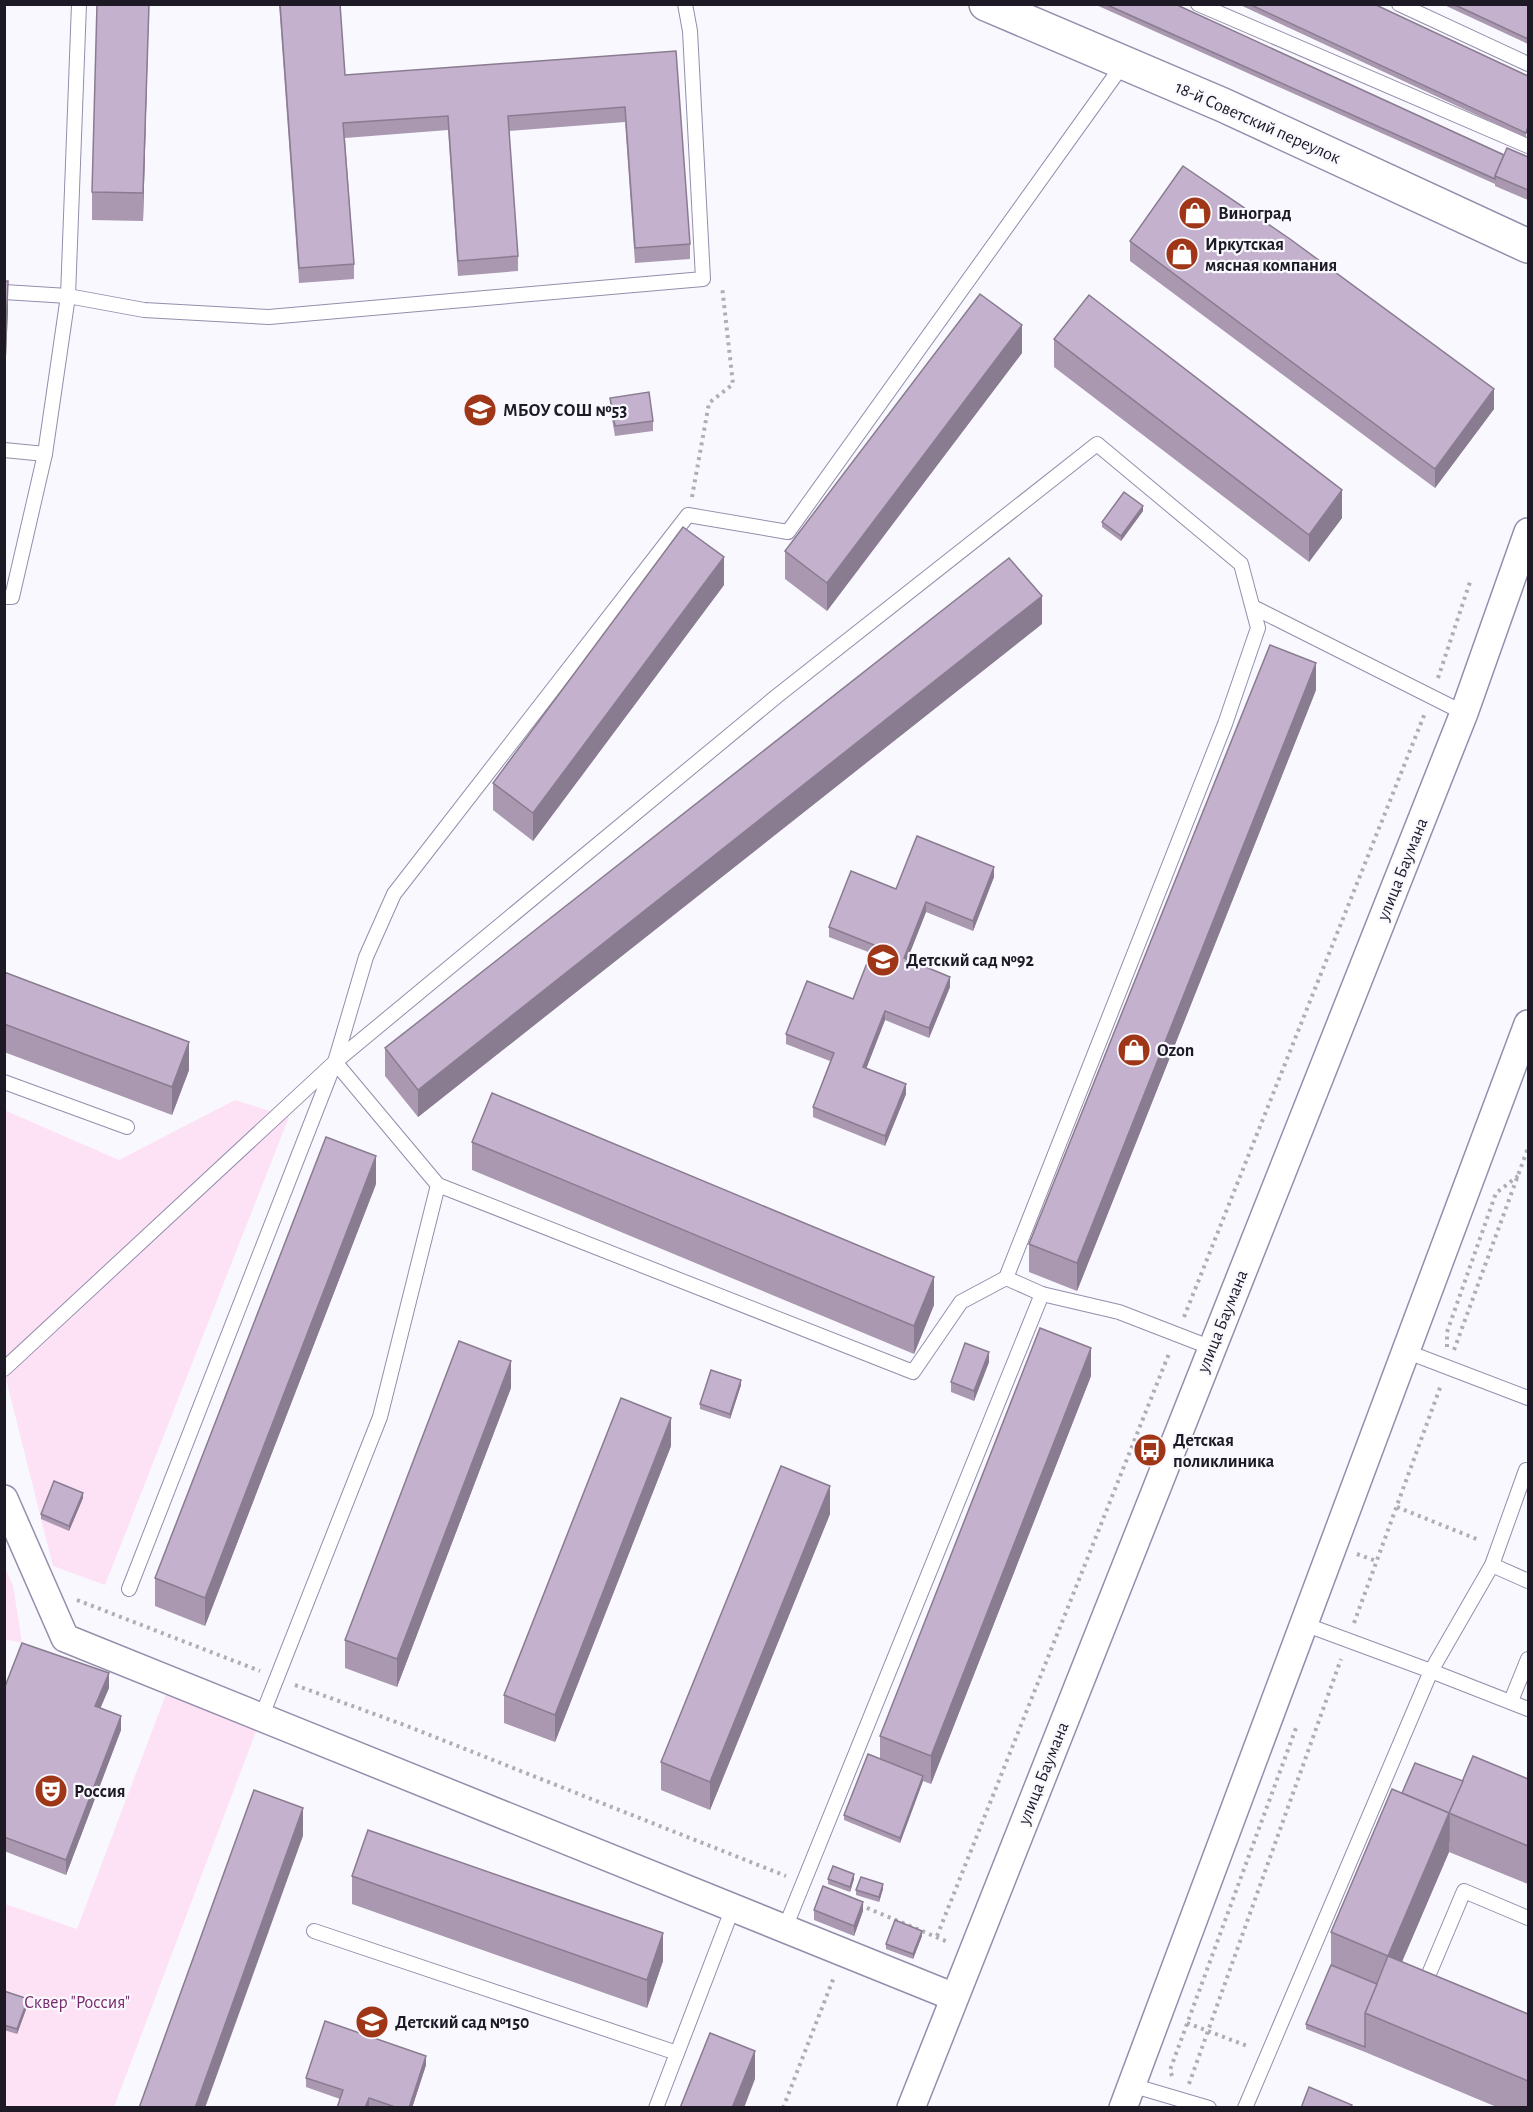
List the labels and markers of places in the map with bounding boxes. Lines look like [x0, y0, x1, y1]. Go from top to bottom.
shop icon: Виноград [1177, 195, 1213, 231]
place label: Виноград [1218, 205, 1292, 223]
shop icon: Иркутская мясная компания [1164, 236, 1200, 272]
place label: Иркутская мясная компания [1205, 236, 1337, 275]
school or university icon: МБОУ СОШ №53 [462, 392, 498, 428]
place label: МБОУ СОШ №53 [503, 402, 627, 420]
school or university icon: Детский сад №92 [865, 942, 901, 978]
place label: Детский сад №92 [906, 952, 1035, 970]
shop icon: Ozon [1116, 1032, 1152, 1068]
place label: Ozon [1157, 1042, 1194, 1060]
bus stop icon: Детская поликлиника [1132, 1432, 1168, 1468]
place label: Детская поликлиника [1173, 1432, 1275, 1471]
theatre icon: Россия [33, 1773, 69, 1809]
place label: Россия [74, 1783, 126, 1801]
school or university icon: Детский сад №150 [354, 2004, 390, 2040]
place label: Детский сад №150 [395, 2014, 530, 2032]

